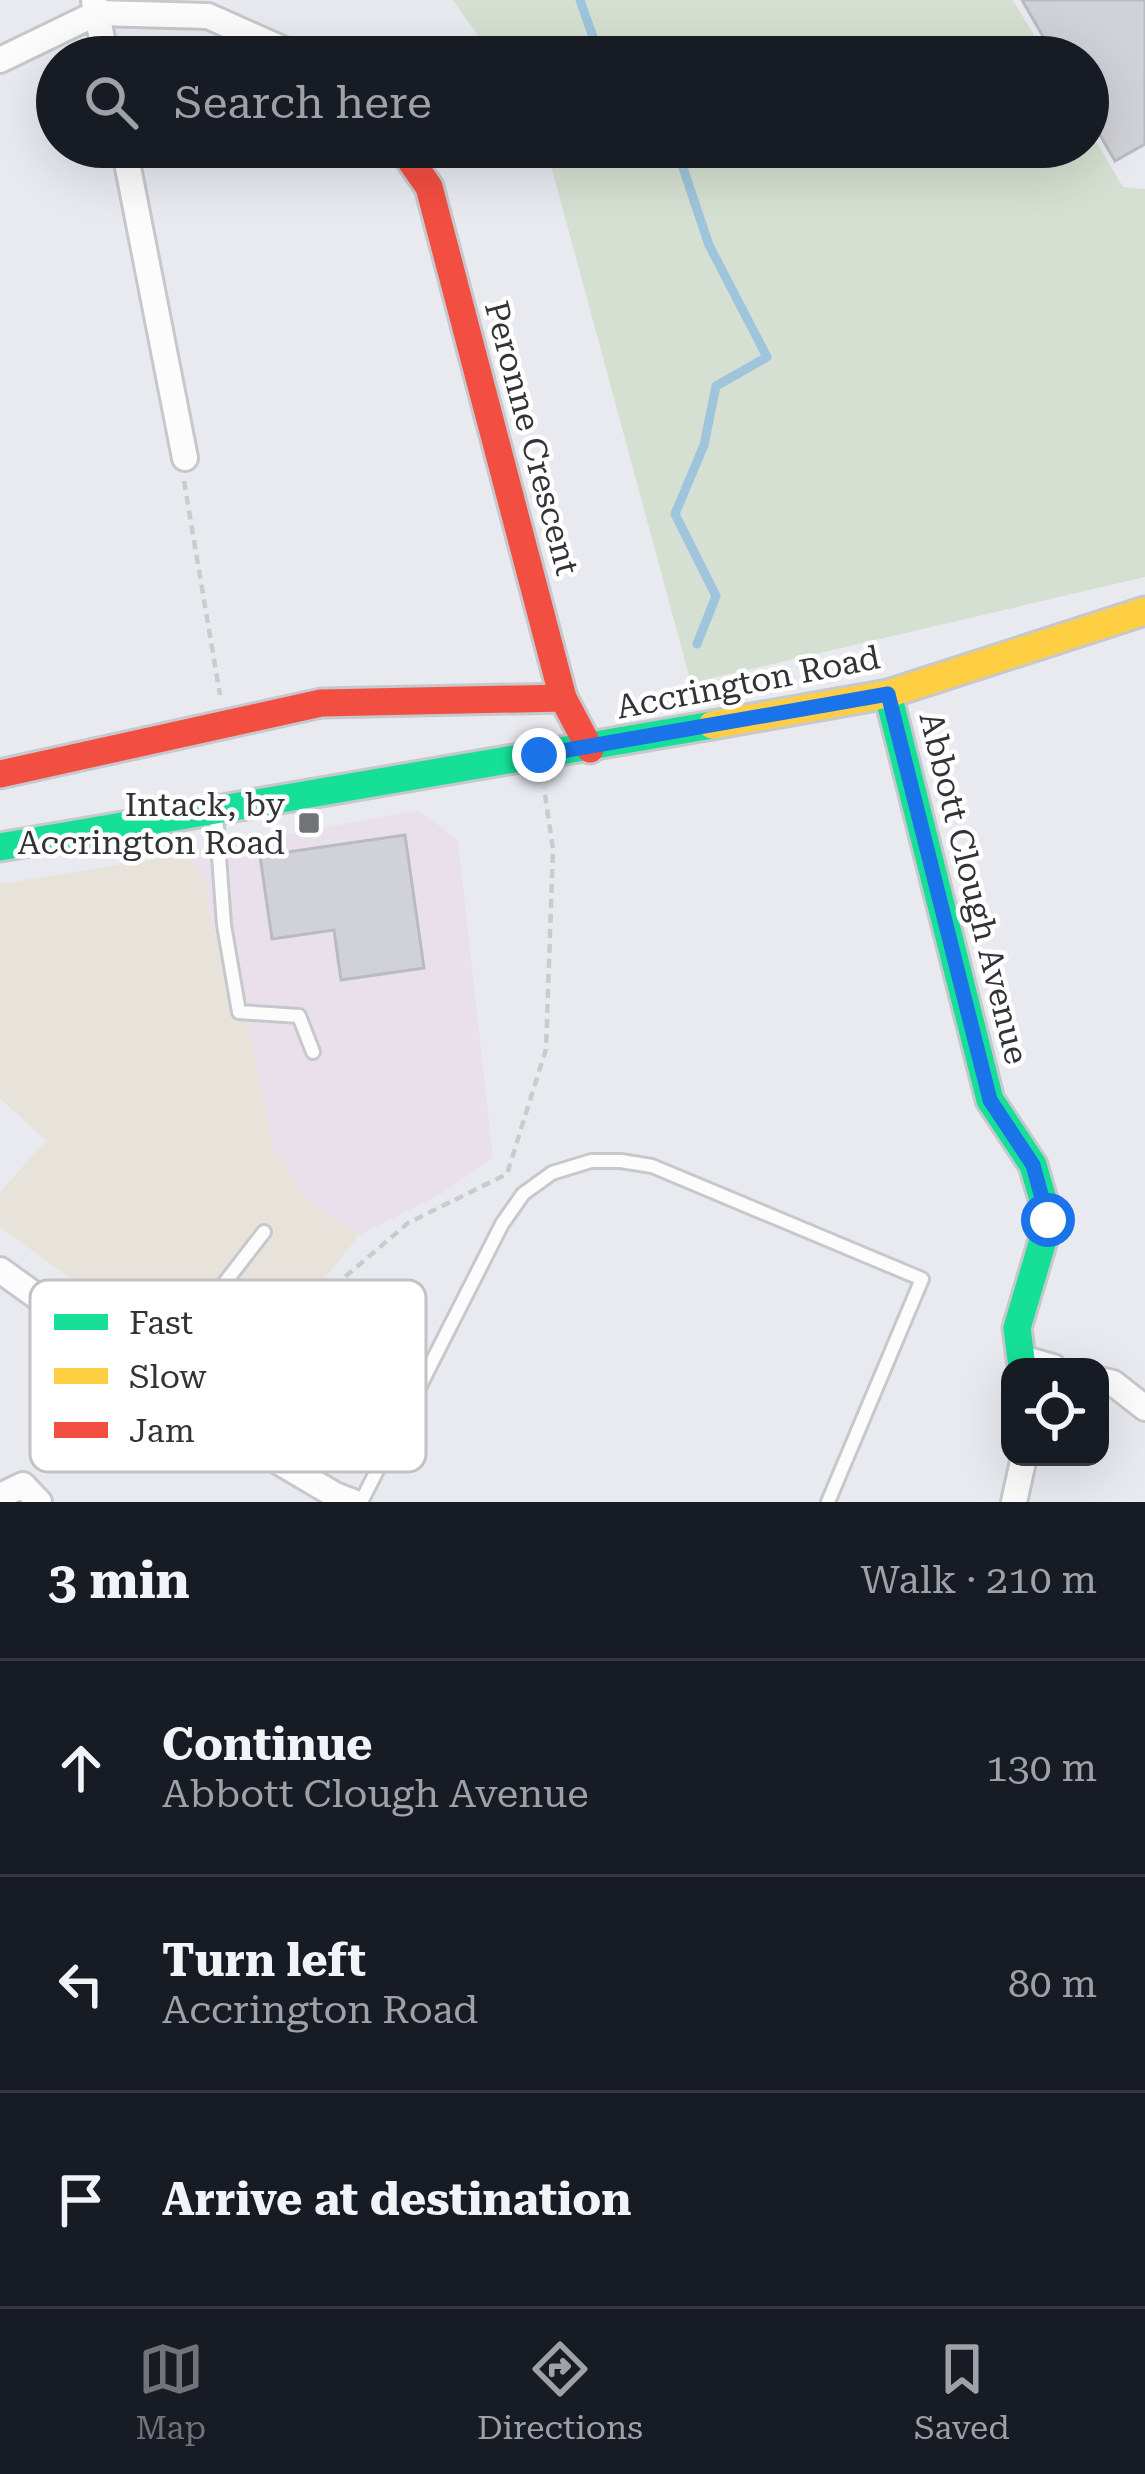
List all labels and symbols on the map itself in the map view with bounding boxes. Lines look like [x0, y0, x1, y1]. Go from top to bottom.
street label: Peronne Crescent [477, 297, 587, 579]
street label: Accrington Road [613, 637, 883, 727]
street label: Abbott Clough Avenue [911, 708, 1037, 1068]
route end [512, 728, 566, 782]
place label: Intack, by Accrington Road [17, 785, 285, 862]
marker: Intack, by Accrington Road [296, 810, 322, 836]
route start [1021, 1193, 1075, 1247]
legend [30, 1280, 426, 1472]
text: Fast [129, 1303, 193, 1342]
text: Slow [129, 1357, 207, 1396]
text: Jam [129, 1411, 195, 1450]

